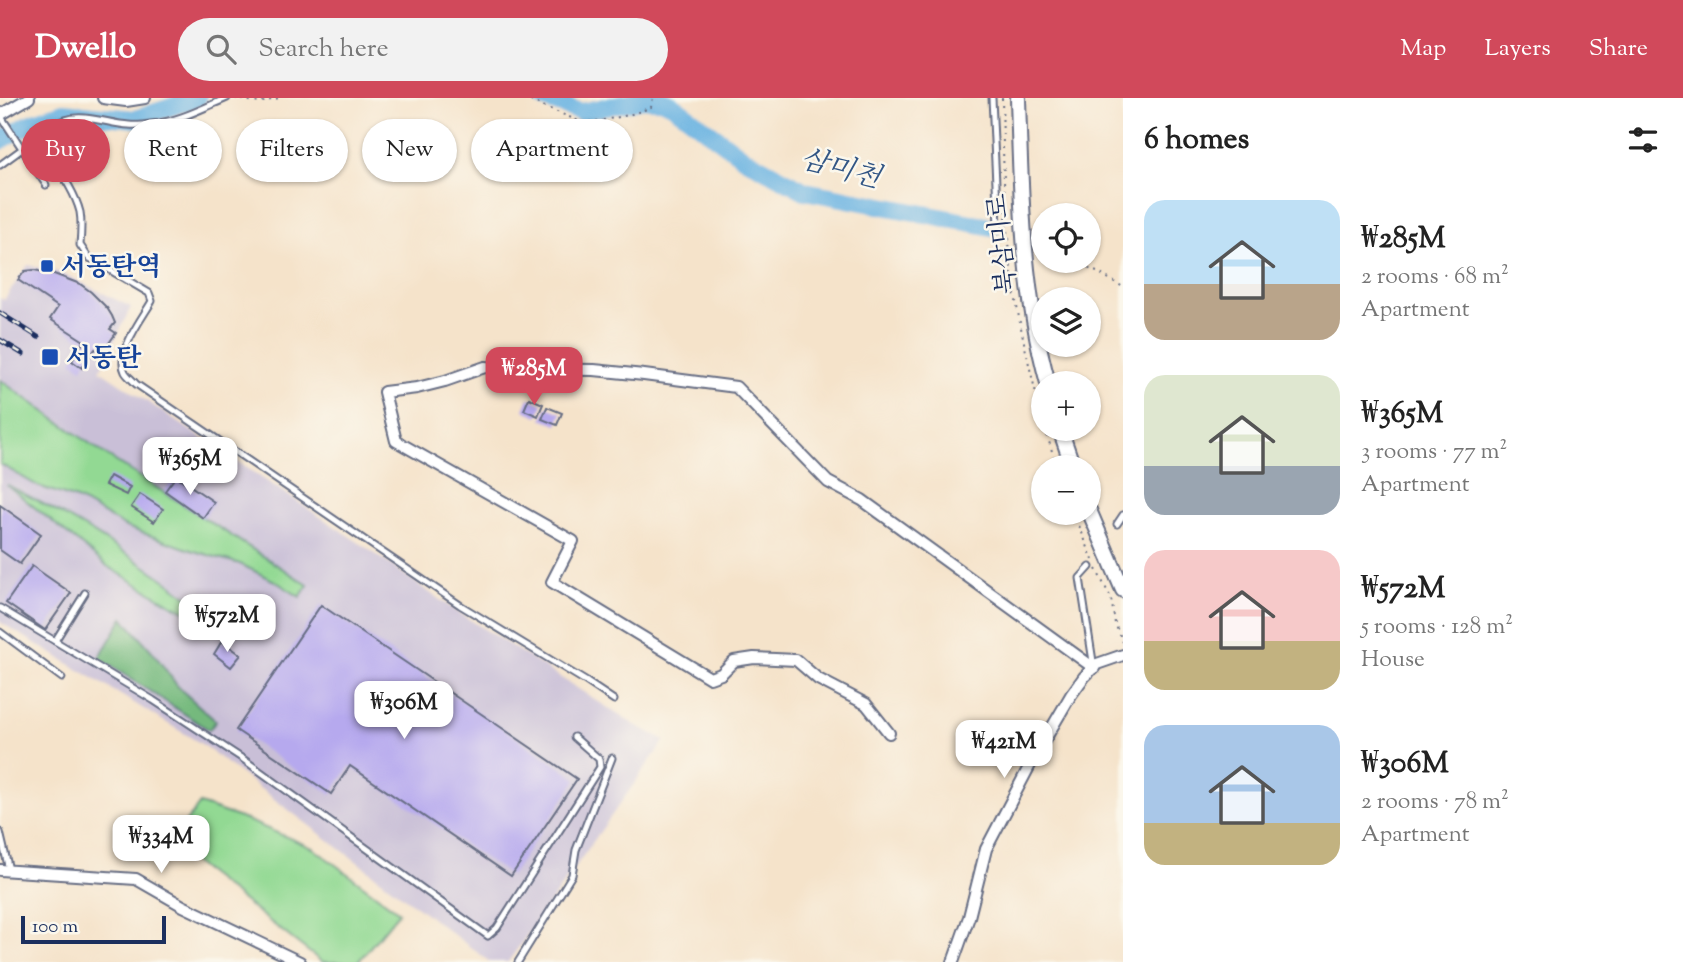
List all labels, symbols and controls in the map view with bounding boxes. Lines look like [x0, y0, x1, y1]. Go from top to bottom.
search box [178, 18, 668, 81]
text: Dwello [35, 25, 136, 73]
icon: search [202, 30, 240, 68]
text: Search here [258, 31, 389, 68]
text: Map [1400, 32, 1446, 66]
text: Layers [1484, 32, 1551, 66]
text: Share [1589, 32, 1648, 66]
chip: Buy [21, 119, 110, 182]
chip: Rent [124, 119, 222, 182]
chip: Filters [236, 119, 348, 182]
chip: New [362, 119, 457, 182]
chip: Apartment [471, 119, 633, 182]
text: 6 homes [1144, 119, 1249, 162]
icon: filters [1624, 121, 1662, 159]
water label: 삼미천 [796, 140, 886, 200]
street label: 북삼미로 [980, 192, 1027, 296]
map controls [1031, 203, 1101, 525]
button: locate [1031, 203, 1101, 273]
text: ₩285M [1361, 218, 1446, 261]
icon: home [1200, 228, 1284, 312]
place label: 서동탄역 [61, 250, 161, 287]
marker: 서동탄역 [39, 258, 55, 274]
text: 2 rooms · 68 m² [1361, 261, 1509, 294]
button: layers [1031, 287, 1101, 357]
text: Apartment [1361, 294, 1470, 327]
place label: 서동탄 [66, 341, 142, 378]
marker: 서동탄 [40, 347, 60, 367]
pin: ₩285M [485, 348, 583, 407]
text: ₩285M [502, 353, 566, 386]
button: + [1031, 371, 1101, 441]
text: ₩365M [1361, 393, 1443, 436]
icon: home [1200, 403, 1284, 487]
text: 3 rooms · 77 m² [1361, 436, 1507, 469]
pin: ₩365M [141, 438, 239, 497]
text: ₩365M [158, 443, 222, 476]
button: − [1031, 455, 1101, 525]
text: Apartment [1361, 469, 1470, 502]
text: ₩572M [1361, 568, 1445, 611]
icon: home [1200, 578, 1284, 662]
pin: ₩572M [178, 594, 276, 654]
text: ₩572M [195, 600, 259, 633]
text: 5 rooms · 128 m² [1361, 611, 1513, 644]
text: House [1361, 644, 1425, 677]
pin: ₩306M [355, 682, 453, 741]
text: ₩306M [370, 687, 438, 720]
pin: ₩421M [955, 720, 1053, 780]
text: ₩421M [972, 726, 1036, 759]
text: ₩306M [1361, 743, 1449, 786]
icon: home [1200, 753, 1284, 837]
text: 2 rooms · 78 m² [1361, 786, 1509, 819]
pin: ₩334M [112, 816, 210, 875]
text: Apartment [1361, 819, 1470, 852]
text: ₩334M [129, 821, 193, 854]
scale bar [21, 913, 166, 945]
text: 100 m [32, 914, 78, 941]

